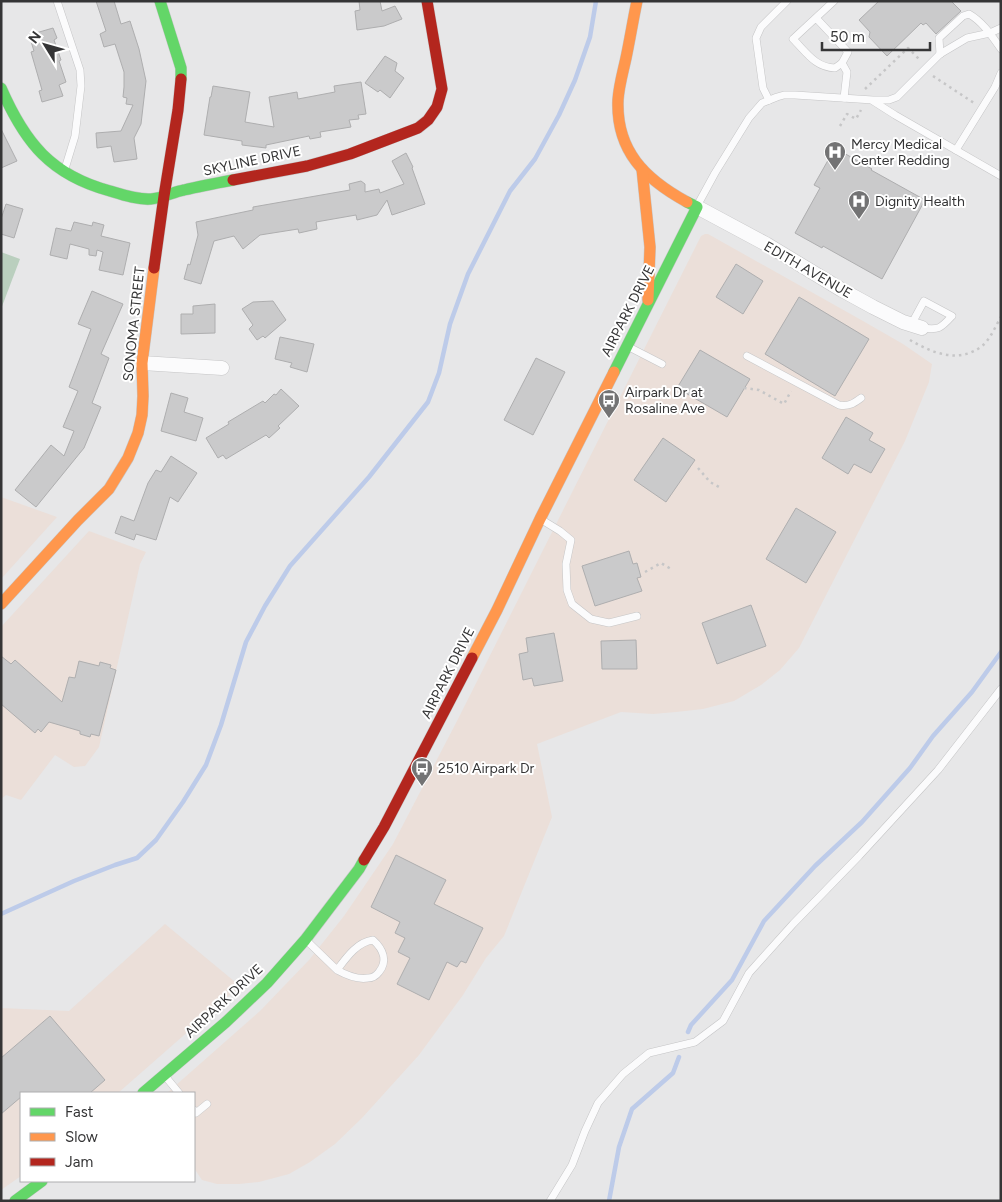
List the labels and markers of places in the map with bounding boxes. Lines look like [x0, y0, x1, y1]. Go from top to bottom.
place label: Mercy Medical Center Redding [851, 136, 950, 169]
hospital icon: Mercy Medical Center Redding [823, 140, 847, 171]
hospital icon: Dignity Health [847, 189, 871, 220]
place label: Dignity Health [875, 193, 965, 210]
place label: Airpark Dr at Rosaline Ave [625, 384, 705, 417]
bus stop icon: Airpark Dr at Rosaline Ave [597, 388, 621, 419]
bus stop icon: 2510 Airpark Dr [410, 756, 434, 787]
place label: 2510 Airpark Dr [438, 760, 535, 777]

